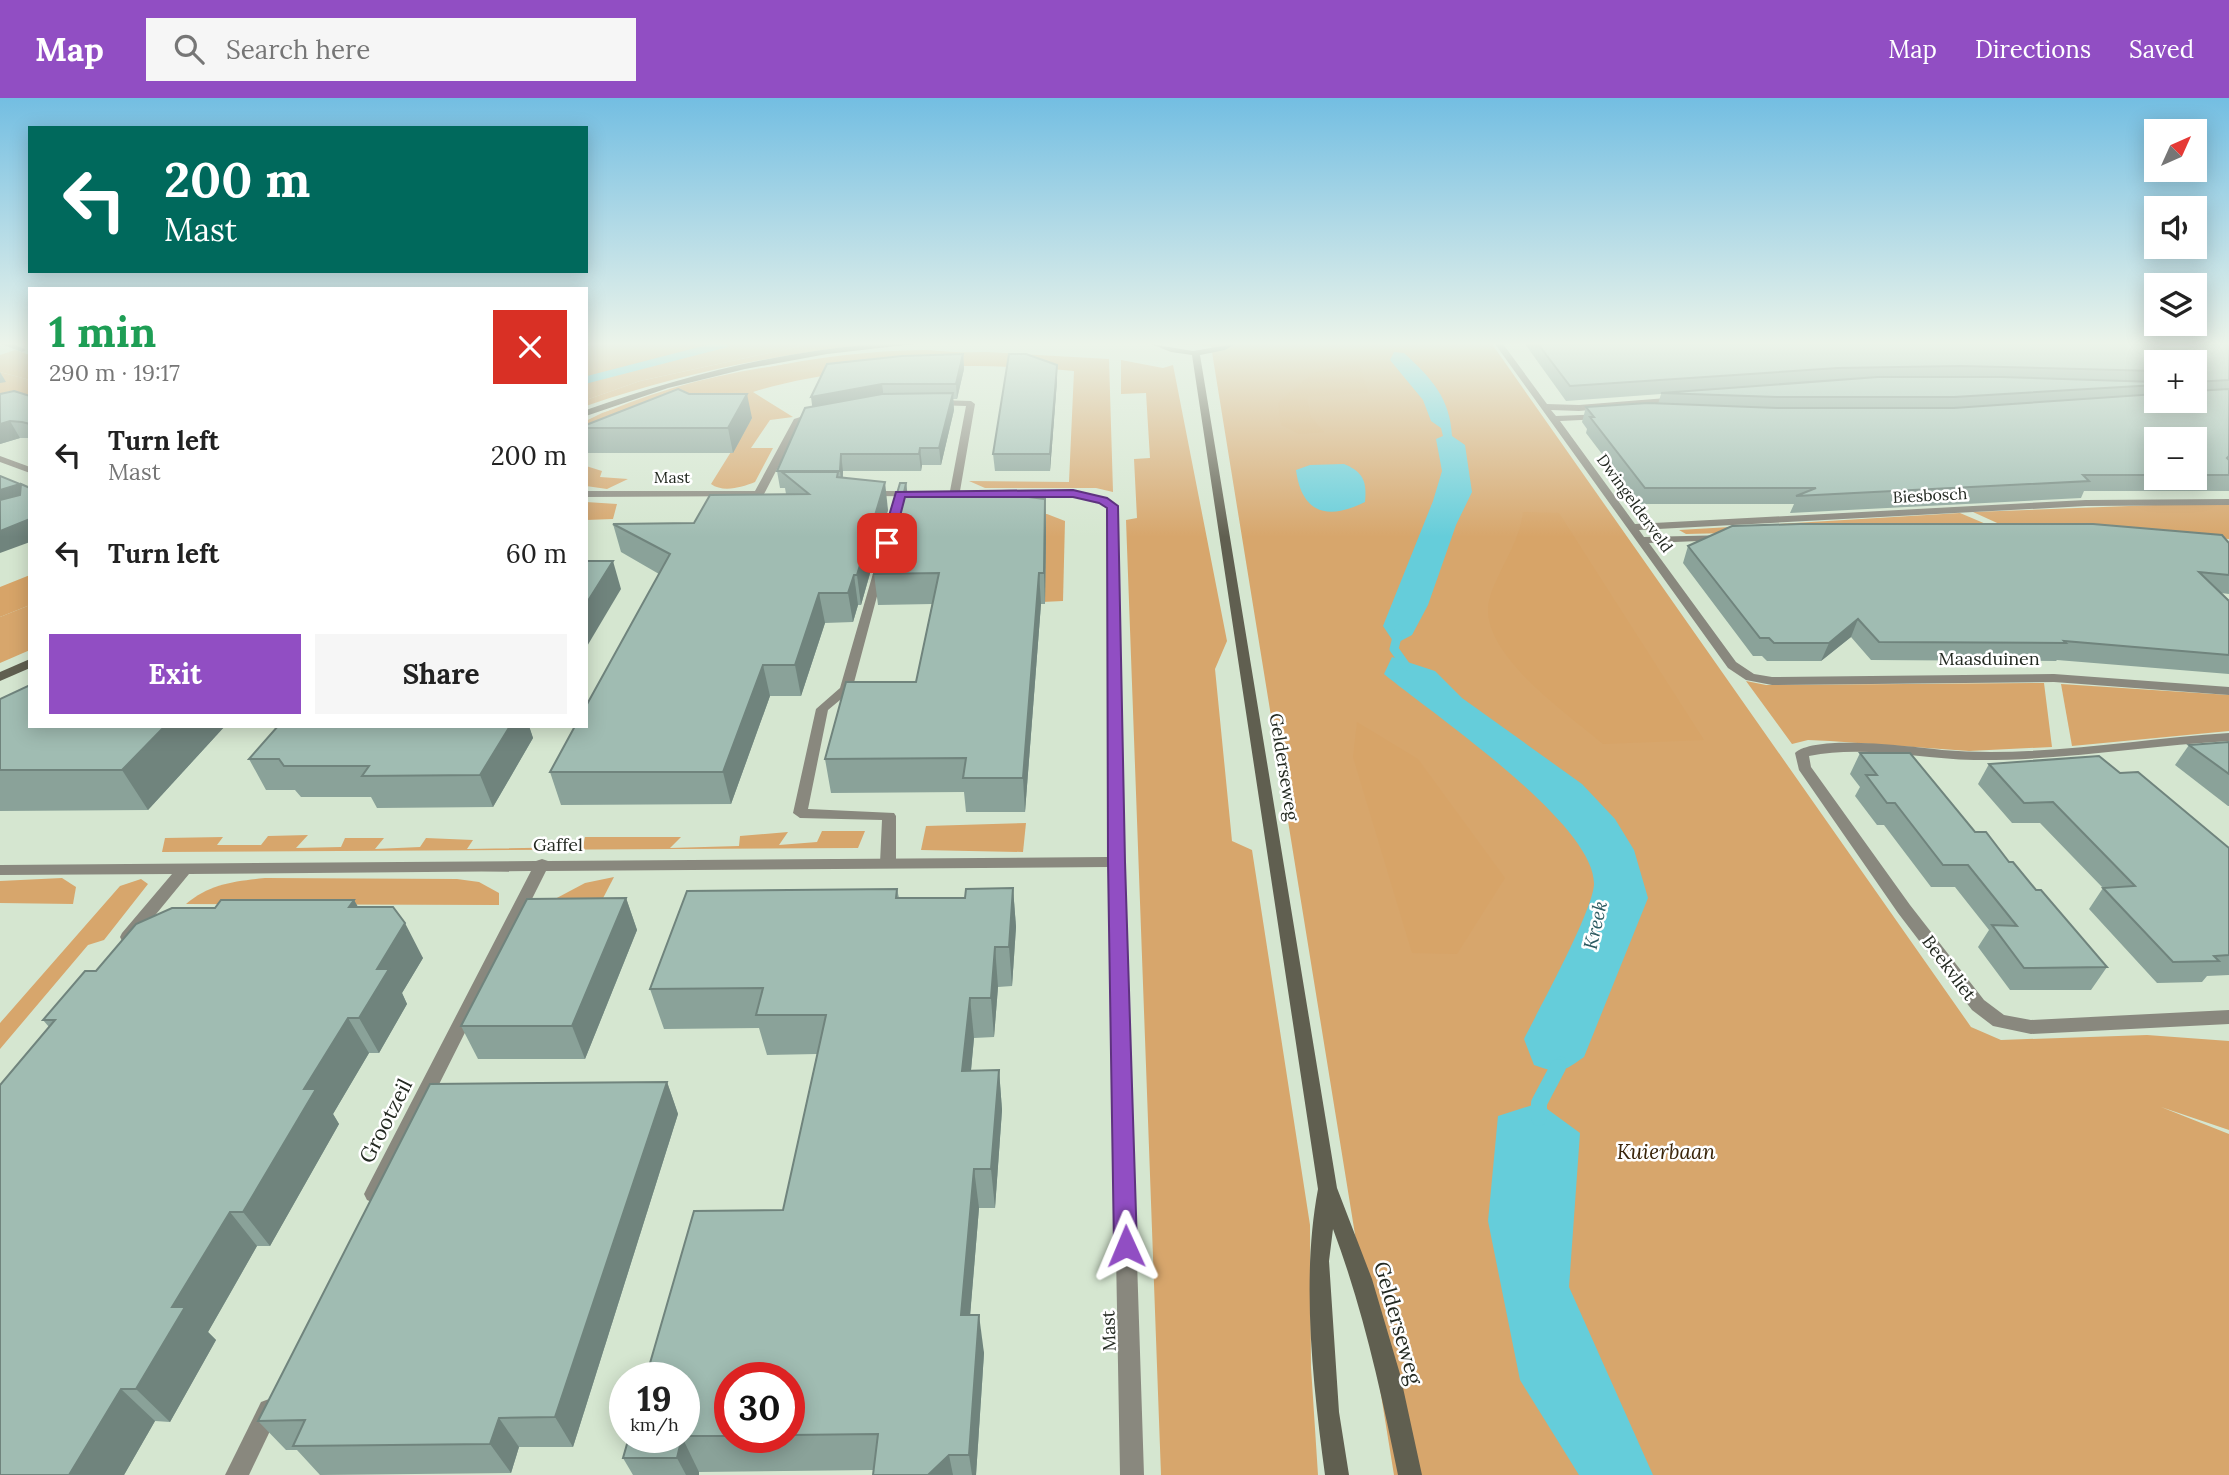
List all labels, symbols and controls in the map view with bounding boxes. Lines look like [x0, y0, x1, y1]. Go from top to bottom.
search box [146, 18, 636, 81]
text: Map [35, 28, 104, 70]
icon: search [170, 30, 208, 68]
text: Search here [226, 33, 370, 66]
text: Map [1888, 34, 1937, 65]
text: Directions [1975, 34, 2091, 65]
text: Saved [2129, 34, 2194, 65]
north arrow [2144, 119, 2207, 182]
map controls [2144, 119, 2207, 490]
text: 200 m [164, 148, 310, 210]
icon: left [49, 154, 140, 245]
button: sound [2144, 196, 2207, 259]
text: Mast [164, 209, 237, 250]
button: layers [2144, 273, 2207, 336]
text: 1 min [49, 305, 156, 359]
button: close [493, 310, 567, 384]
button: + [2144, 350, 2207, 413]
text: 290 m · 19:17 [49, 358, 180, 387]
text: Turn left [108, 424, 219, 457]
button: − [2144, 427, 2207, 490]
icon: left [49, 436, 87, 474]
text: 200 m [491, 439, 567, 472]
street label: Dwingelderveld [1593, 450, 1678, 556]
text: Mast [108, 457, 161, 486]
street label: Mast [654, 467, 691, 487]
street label: Biesbosch [1892, 483, 1968, 507]
pin [857, 513, 917, 573]
icon: arrive [868, 524, 906, 562]
icon: left [49, 534, 87, 572]
text: Turn left [108, 537, 219, 570]
text: 60 m [506, 537, 567, 570]
button: Exit [49, 634, 301, 714]
button: Share [315, 634, 567, 714]
street label: Maasduinen [1938, 647, 2040, 670]
street label: Gelderseweg [1265, 711, 1305, 823]
street label: Gaffel [533, 833, 583, 856]
water label: Kreek [1578, 898, 1612, 952]
street label: Beekvliet [1917, 930, 1981, 1005]
street label: Grootzeil [353, 1074, 418, 1168]
park label: Kuierbaan [1617, 1138, 1715, 1165]
position arrow [1089, 1209, 1163, 1283]
street label: Gelderseweg [1368, 1258, 1429, 1388]
street label: Mast [1096, 1310, 1121, 1352]
speed limit sign: 30 [714, 1362, 805, 1453]
text: 19 [637, 1376, 672, 1421]
text: km/h [630, 1413, 679, 1436]

